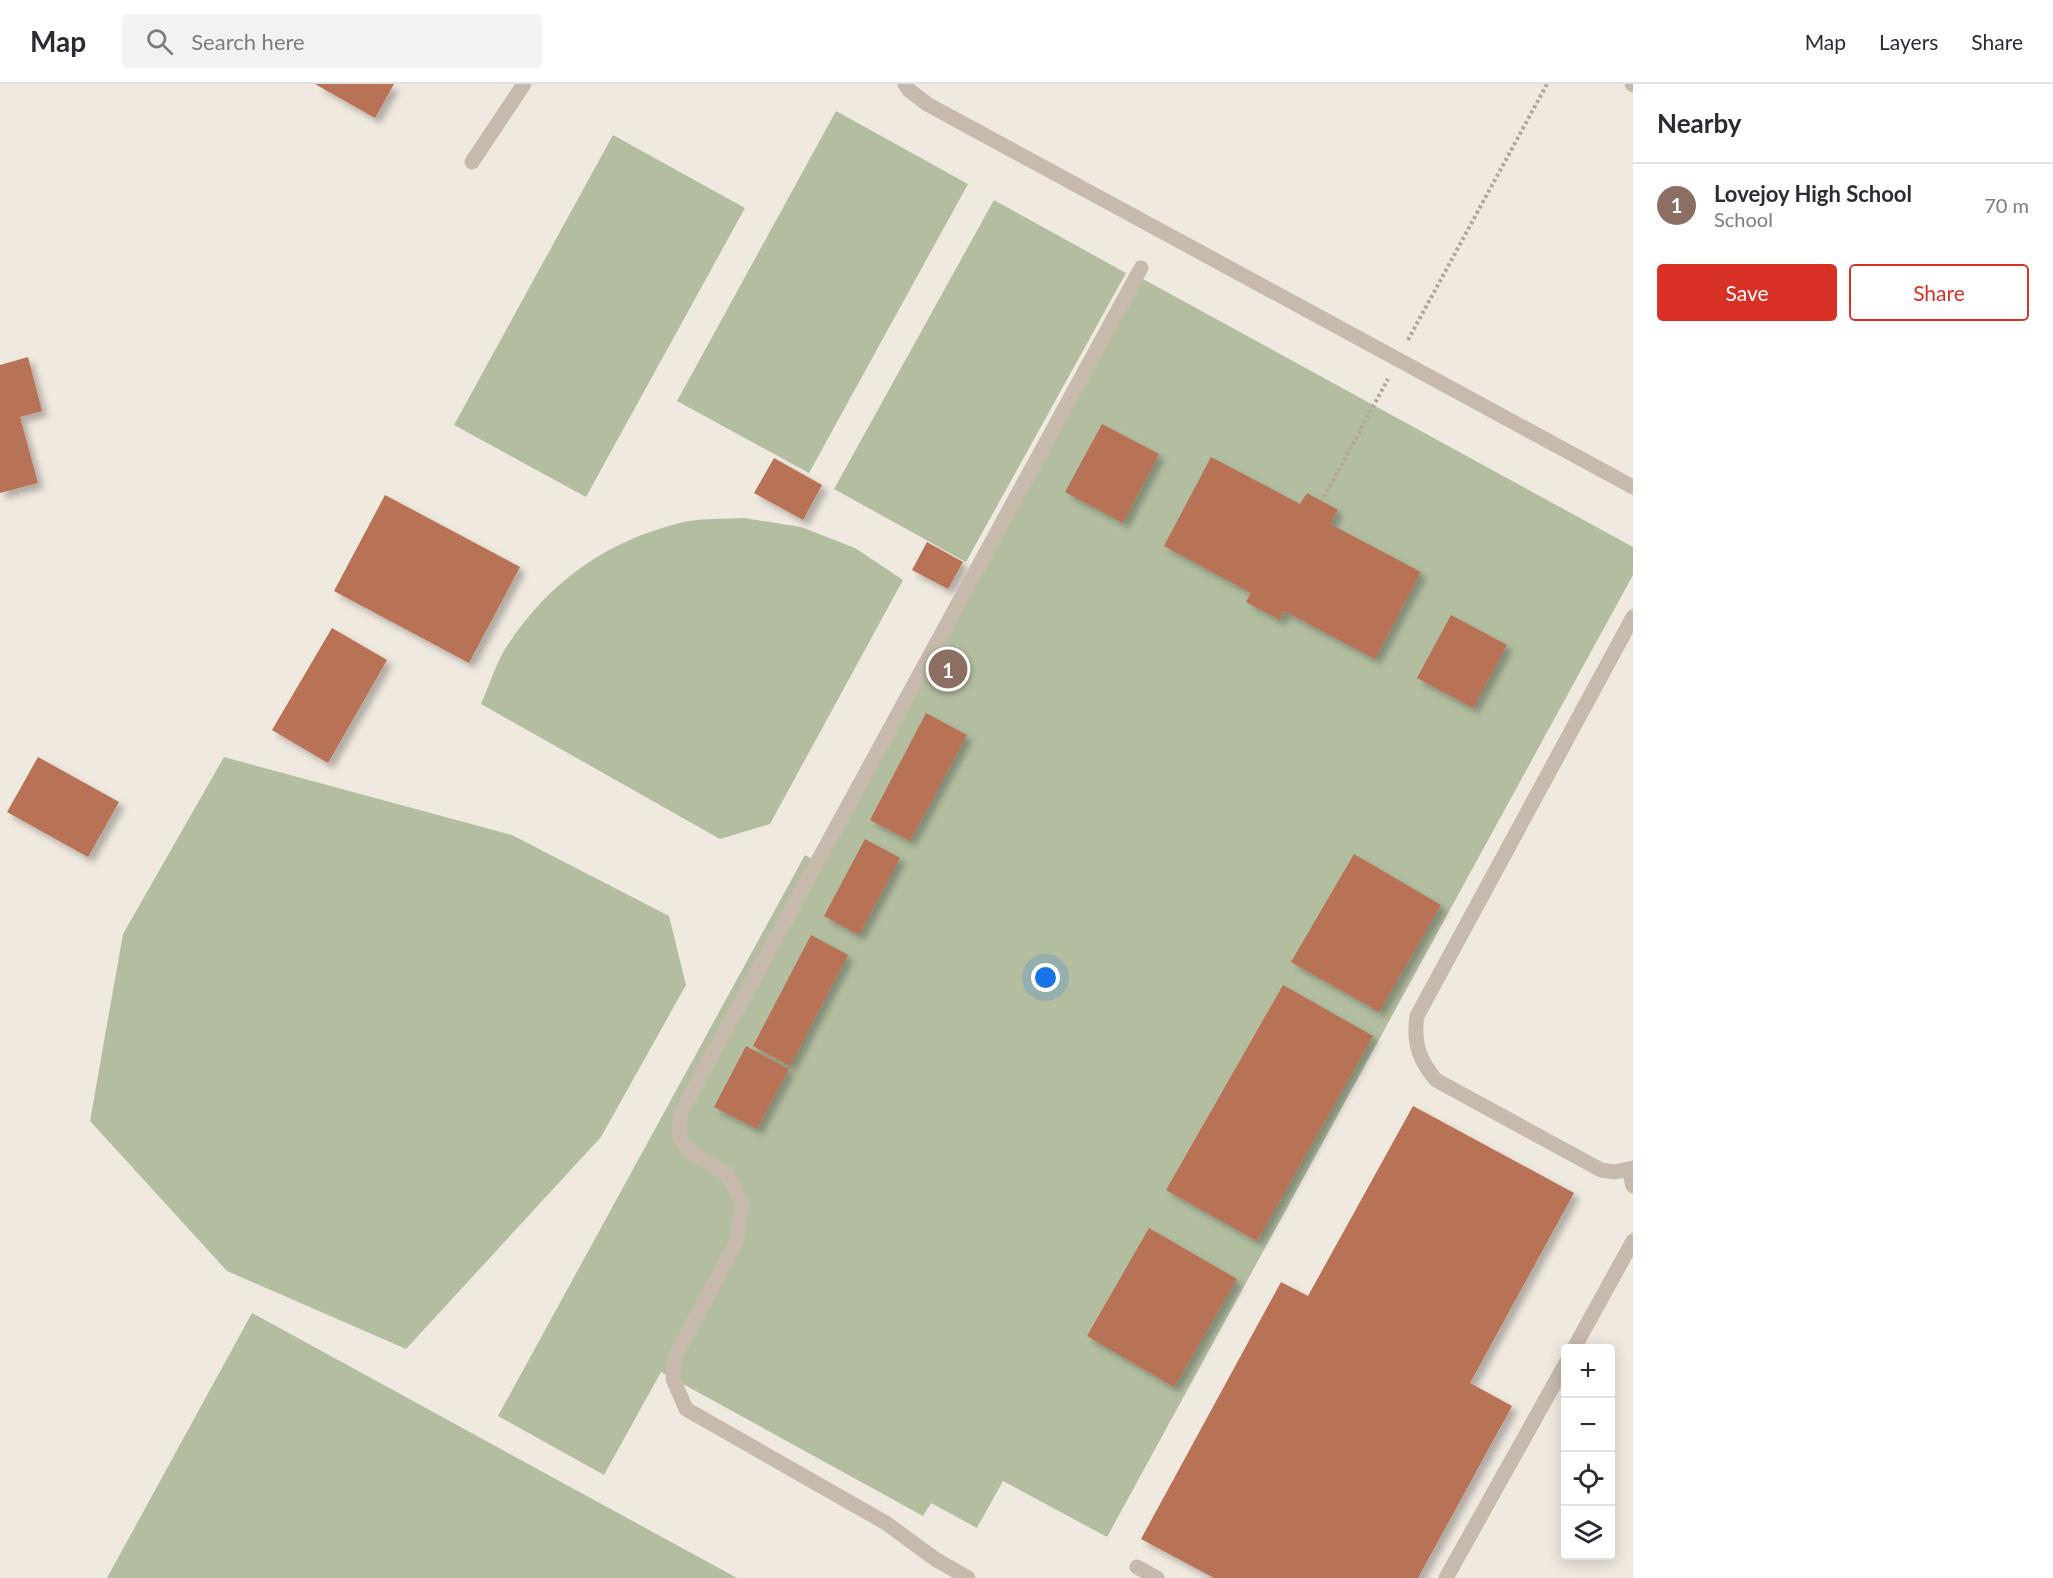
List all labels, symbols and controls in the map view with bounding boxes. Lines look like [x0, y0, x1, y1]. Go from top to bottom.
search box [122, 14, 542, 68]
text: Map [30, 24, 86, 58]
icon: search [143, 25, 176, 58]
text: Search here [191, 28, 305, 55]
text: Map [1805, 29, 1846, 54]
text: Layers [1879, 29, 1938, 54]
text: Share [1971, 29, 2023, 54]
text: Nearby [1657, 107, 1742, 139]
text: Lovejoy High School [1714, 180, 1912, 207]
text: 1 [1671, 193, 1682, 217]
text: 70 m [1984, 193, 2029, 217]
text: School [1714, 207, 1773, 231]
button: Save [1657, 264, 1837, 321]
button: Share [1849, 264, 2029, 321]
pin: 1 [928, 646, 968, 692]
your location [1031, 963, 1060, 992]
map controls [1561, 1344, 1615, 1560]
button: + [1561, 1344, 1615, 1398]
button: − [1561, 1398, 1615, 1452]
button: locate [1561, 1452, 1615, 1506]
button: layers [1561, 1506, 1615, 1560]

